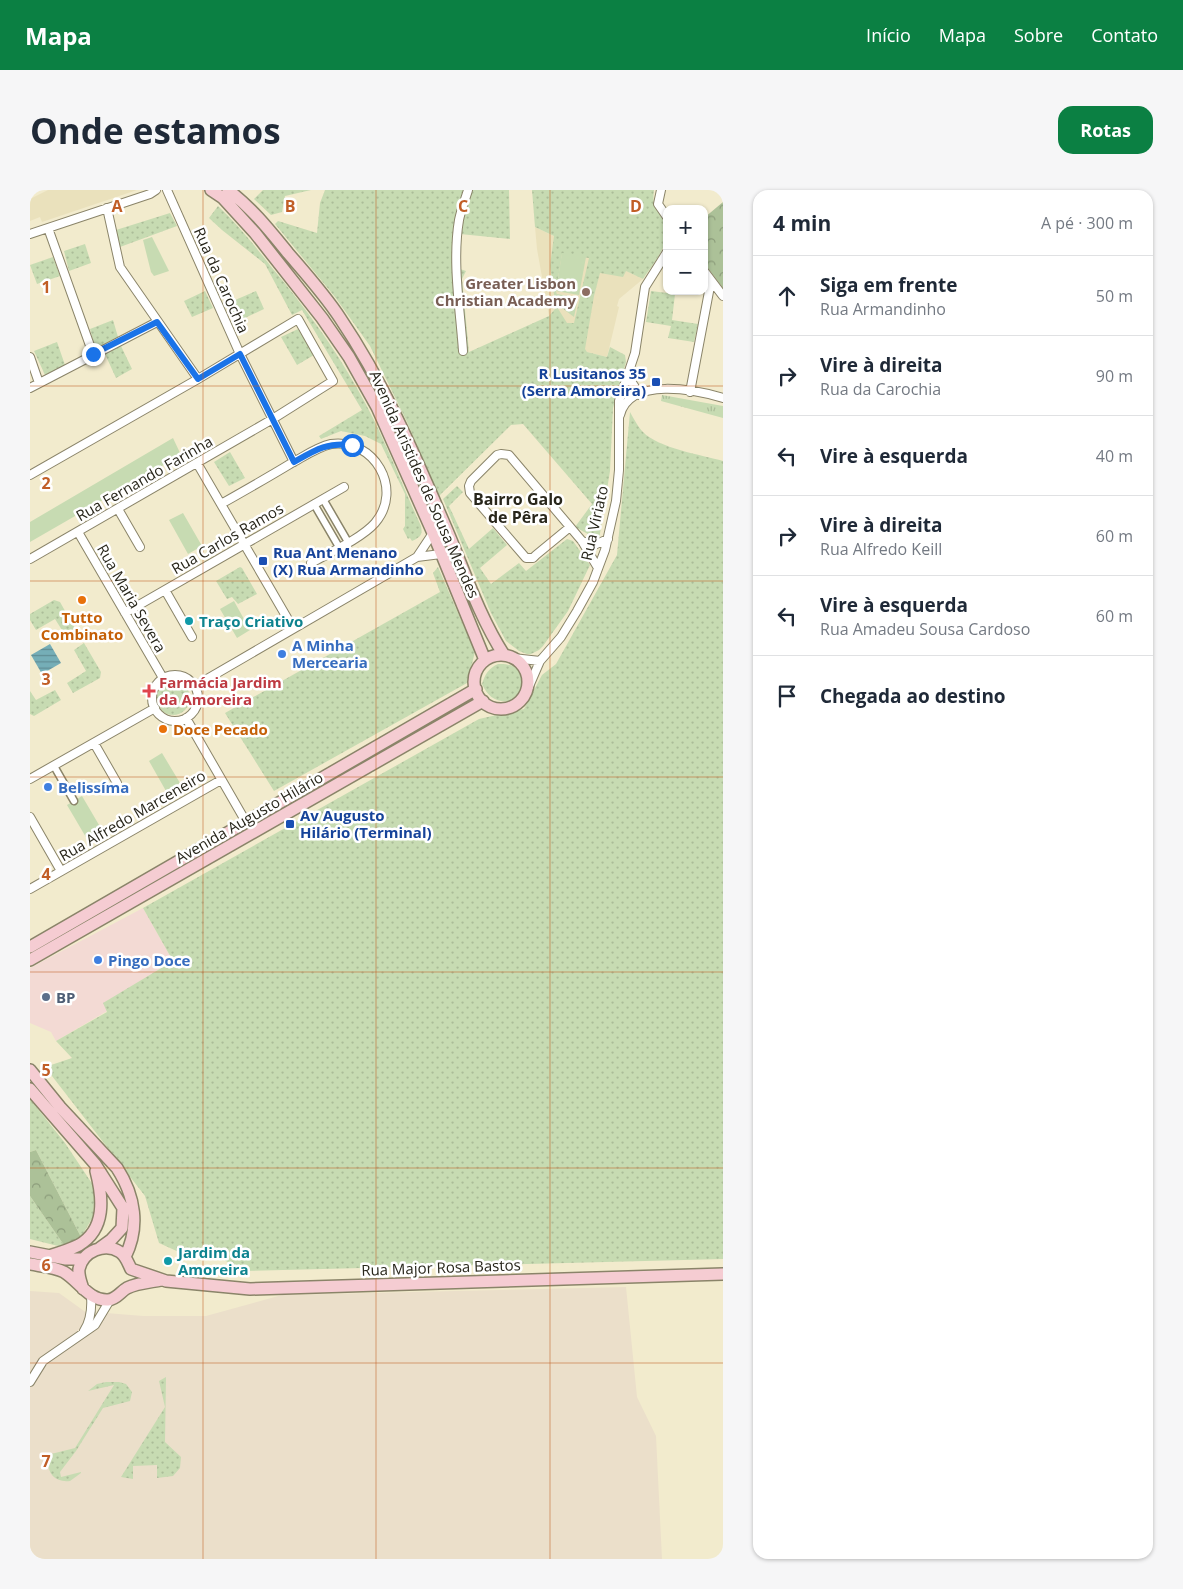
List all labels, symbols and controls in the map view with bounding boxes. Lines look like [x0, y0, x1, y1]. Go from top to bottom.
text: Mapa [25, 19, 92, 52]
text: Início [866, 23, 911, 47]
text: Mapa [939, 23, 986, 47]
text: Sobre [1014, 23, 1063, 47]
text: Contato [1091, 23, 1158, 47]
button: Rotas [1058, 106, 1153, 154]
text: Onde estamos [30, 107, 281, 154]
text: A [111, 195, 123, 217]
text: B [285, 195, 295, 217]
text: C [458, 195, 468, 217]
text: D [630, 195, 642, 217]
map controls [663, 205, 708, 295]
button: + [663, 205, 708, 250]
text: 4 min [773, 209, 831, 237]
text: A pé · 300 m [1041, 212, 1133, 234]
street label: Rua da Carochia [190, 224, 254, 336]
button: − [663, 250, 708, 295]
text: Siga em frente [820, 272, 957, 298]
place label: Greater Lisbon Christian Academy [435, 273, 576, 310]
text: 1 [41, 276, 51, 298]
icon: ahead [773, 282, 801, 310]
text: 50 m [1096, 285, 1133, 307]
marker: Greater Lisbon Christian Academy [580, 286, 592, 298]
text: Rua Armandinho [820, 298, 946, 320]
route end [82, 343, 105, 366]
text: Vire à direita [820, 352, 943, 378]
icon: right [773, 362, 801, 390]
place label: R Lusitanos 35 (Serra Amoreira) [522, 363, 646, 400]
text: 90 m [1096, 365, 1133, 387]
street label: Avenida Aristides de Sousa Mendes [366, 367, 484, 601]
marker: R Lusitanos 35 (Serra Amoreira) [650, 376, 662, 388]
text: Rua da Carochia [820, 378, 941, 400]
street label: Rua Fernando Farinha [72, 431, 216, 525]
route start [341, 434, 364, 457]
icon: left [773, 442, 801, 470]
text: Vire à esquerda [820, 443, 968, 469]
text: 40 m [1096, 445, 1133, 467]
text: 2 [41, 472, 51, 494]
street label: Rua Viriato [576, 484, 612, 562]
district label: Bairro Galo de Pêra [473, 488, 563, 528]
street label: Rua Carlos Ramos [167, 498, 287, 578]
text: Vire à direita [820, 512, 943, 538]
icon: right [773, 522, 801, 550]
text: 60 m [1096, 525, 1133, 547]
text: Rua Alfredo Keill [820, 538, 942, 560]
street label: Rua Maria Severa [93, 540, 171, 656]
place label: Rua Ant Menano (X) Rua Armandinho [273, 542, 424, 579]
marker: Rua Ant Menano (X) Rua Armandinho [257, 555, 269, 567]
text: Vire à esquerda [820, 592, 968, 618]
marker: Tutto Combinato [76, 594, 88, 606]
icon: left [773, 602, 801, 630]
text: 60 m [1096, 605, 1133, 627]
place label: Tutto Combinato [41, 607, 123, 644]
place label: Traço Criativo [199, 611, 303, 631]
marker: Traço Criativo [183, 615, 195, 627]
text: Rua Amadeu Sousa Cardoso [820, 618, 1030, 640]
place label: A Minha Mercearia [292, 635, 368, 672]
marker: A Minha Mercearia [276, 648, 288, 660]
text: 3 [41, 668, 51, 690]
place label: Farmácia Jardim da Amoreira [159, 672, 282, 709]
icon: arrive [773, 682, 801, 710]
text: Chegada ao destino [820, 683, 1006, 709]
marker: Farmácia Jardim da Amoreira [143, 685, 155, 697]
place label: Doce Pecado [173, 719, 268, 739]
marker: Doce Pecado [157, 723, 169, 735]
street label: Rua Alfredo Marceneiro [55, 765, 209, 865]
street label: Avenida Augusto Hilário [172, 767, 326, 867]
place label: Belissíma [58, 777, 129, 797]
marker: Belissíma [42, 781, 54, 793]
place label: Av Augusto Hilário (Terminal) [300, 805, 432, 842]
marker: Av Augusto Hilário (Terminal) [284, 818, 296, 830]
text: 4 [41, 863, 51, 885]
place label: Pingo Doce [108, 950, 191, 970]
marker: Pingo Doce [92, 954, 104, 966]
place label: BP [56, 987, 76, 1007]
marker: BP [40, 991, 52, 1003]
text: 5 [41, 1059, 51, 1081]
place label: Jardim da Amoreira [176, 1242, 250, 1279]
text: 6 [41, 1254, 51, 1276]
street label: Rua Major Rosa Bastos [361, 1254, 521, 1280]
marker: Jardim da Amoreira [162, 1255, 174, 1267]
text: 7 [41, 1450, 51, 1472]

